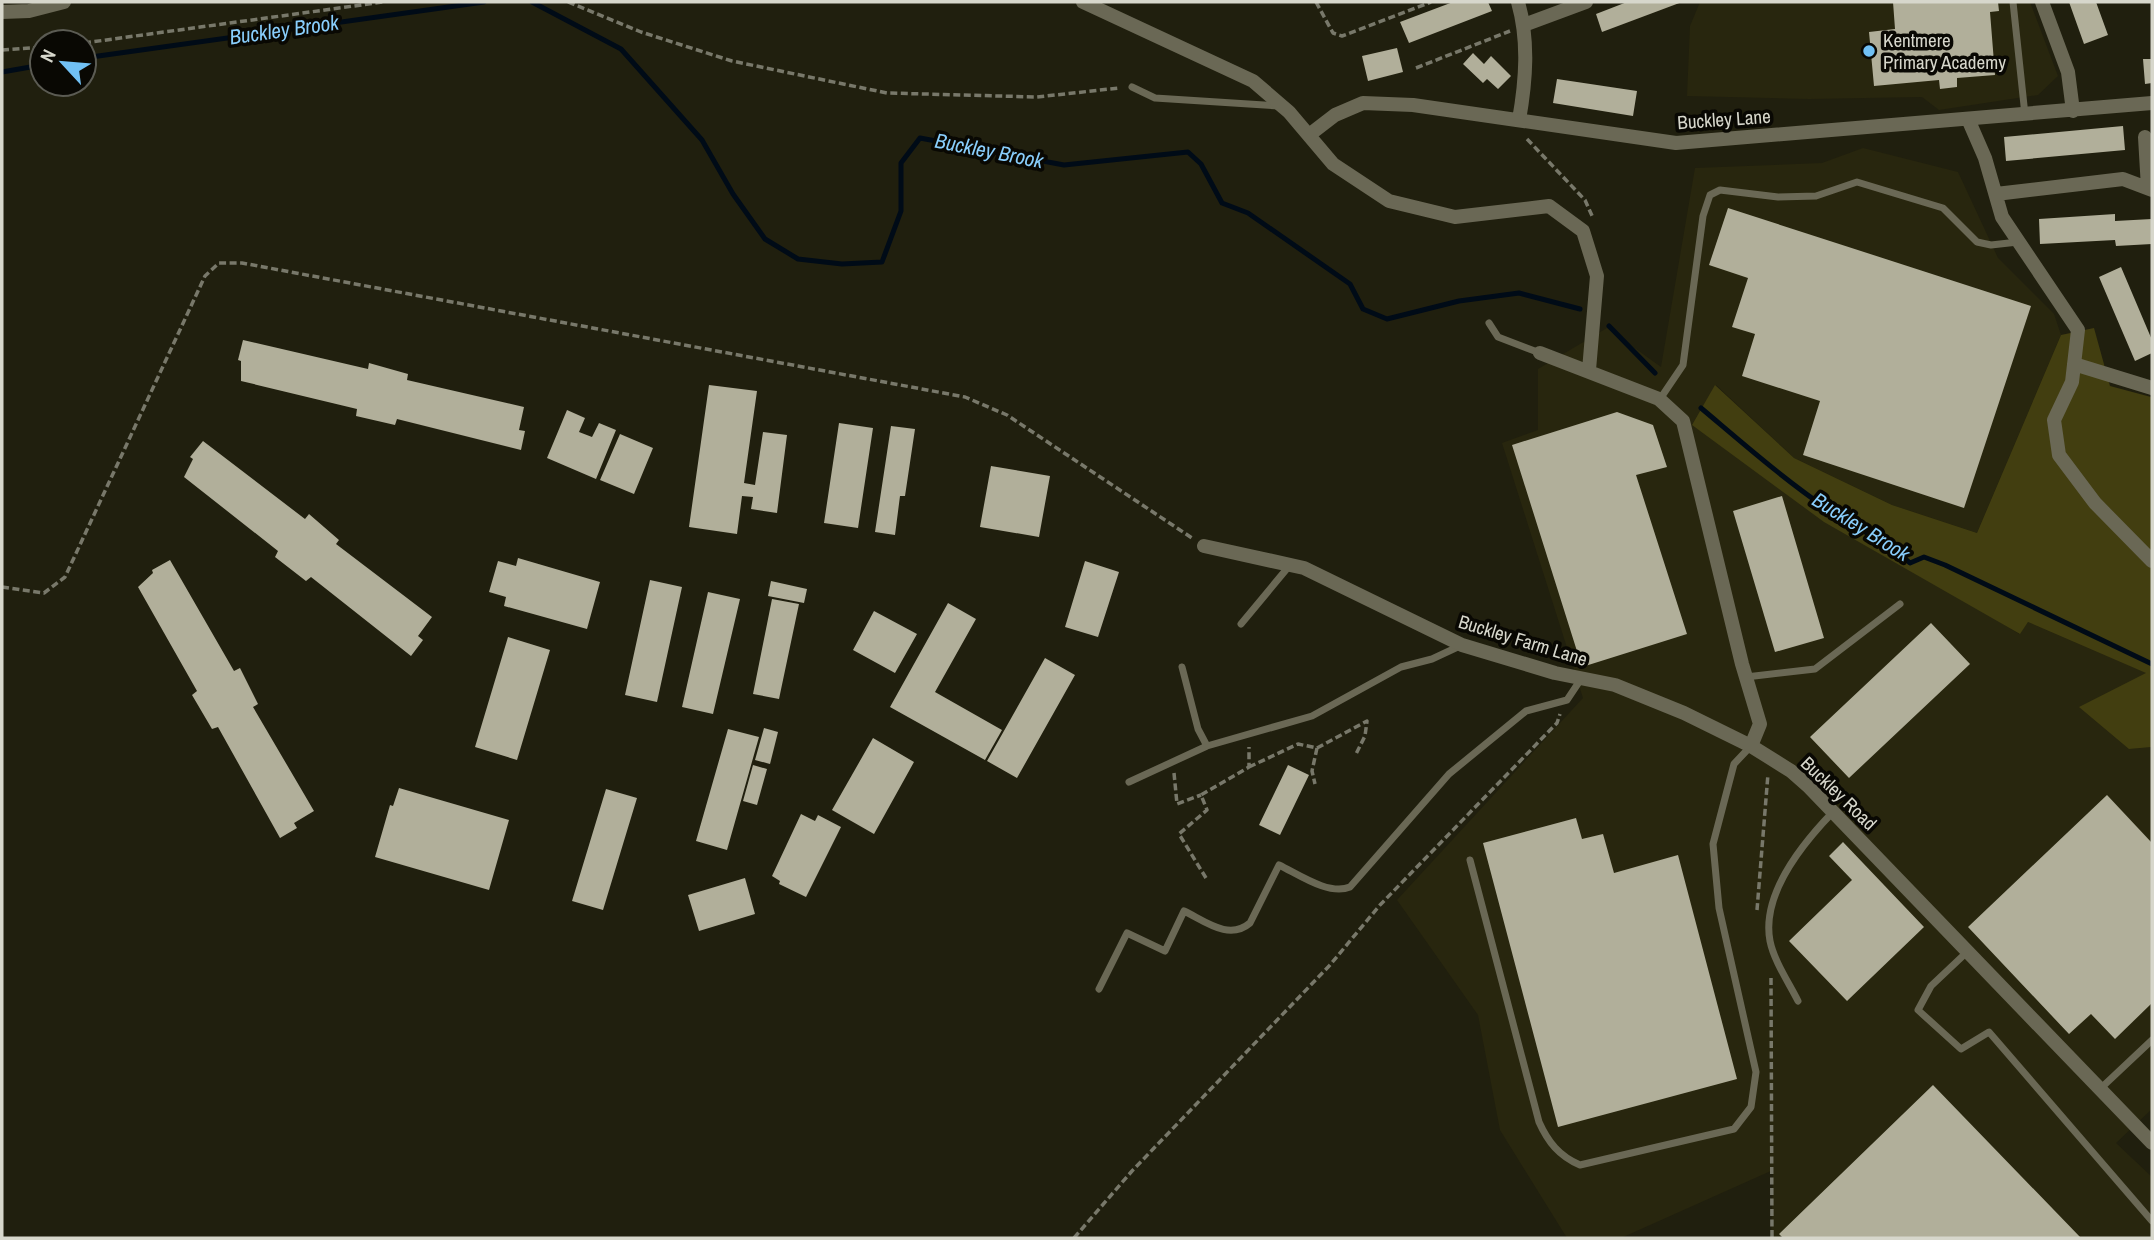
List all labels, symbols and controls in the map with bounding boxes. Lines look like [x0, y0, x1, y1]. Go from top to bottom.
water label: Buckley Brook [227, 7, 342, 52]
place label: Kentmere Primary Academy [1883, 27, 2006, 75]
north arrow [28, 28, 98, 98]
marker: Kentmere Primary Academy [1861, 43, 1877, 59]
text: N [34, 45, 62, 66]
street label: Buckley Lane [1676, 103, 1772, 135]
water label: Buckley Brook [932, 126, 1047, 176]
water label: Buckley Brook [1807, 485, 1917, 569]
street label: Buckley Farm Lane [1455, 608, 1591, 672]
street label: Buckley Road [1795, 750, 1883, 836]

